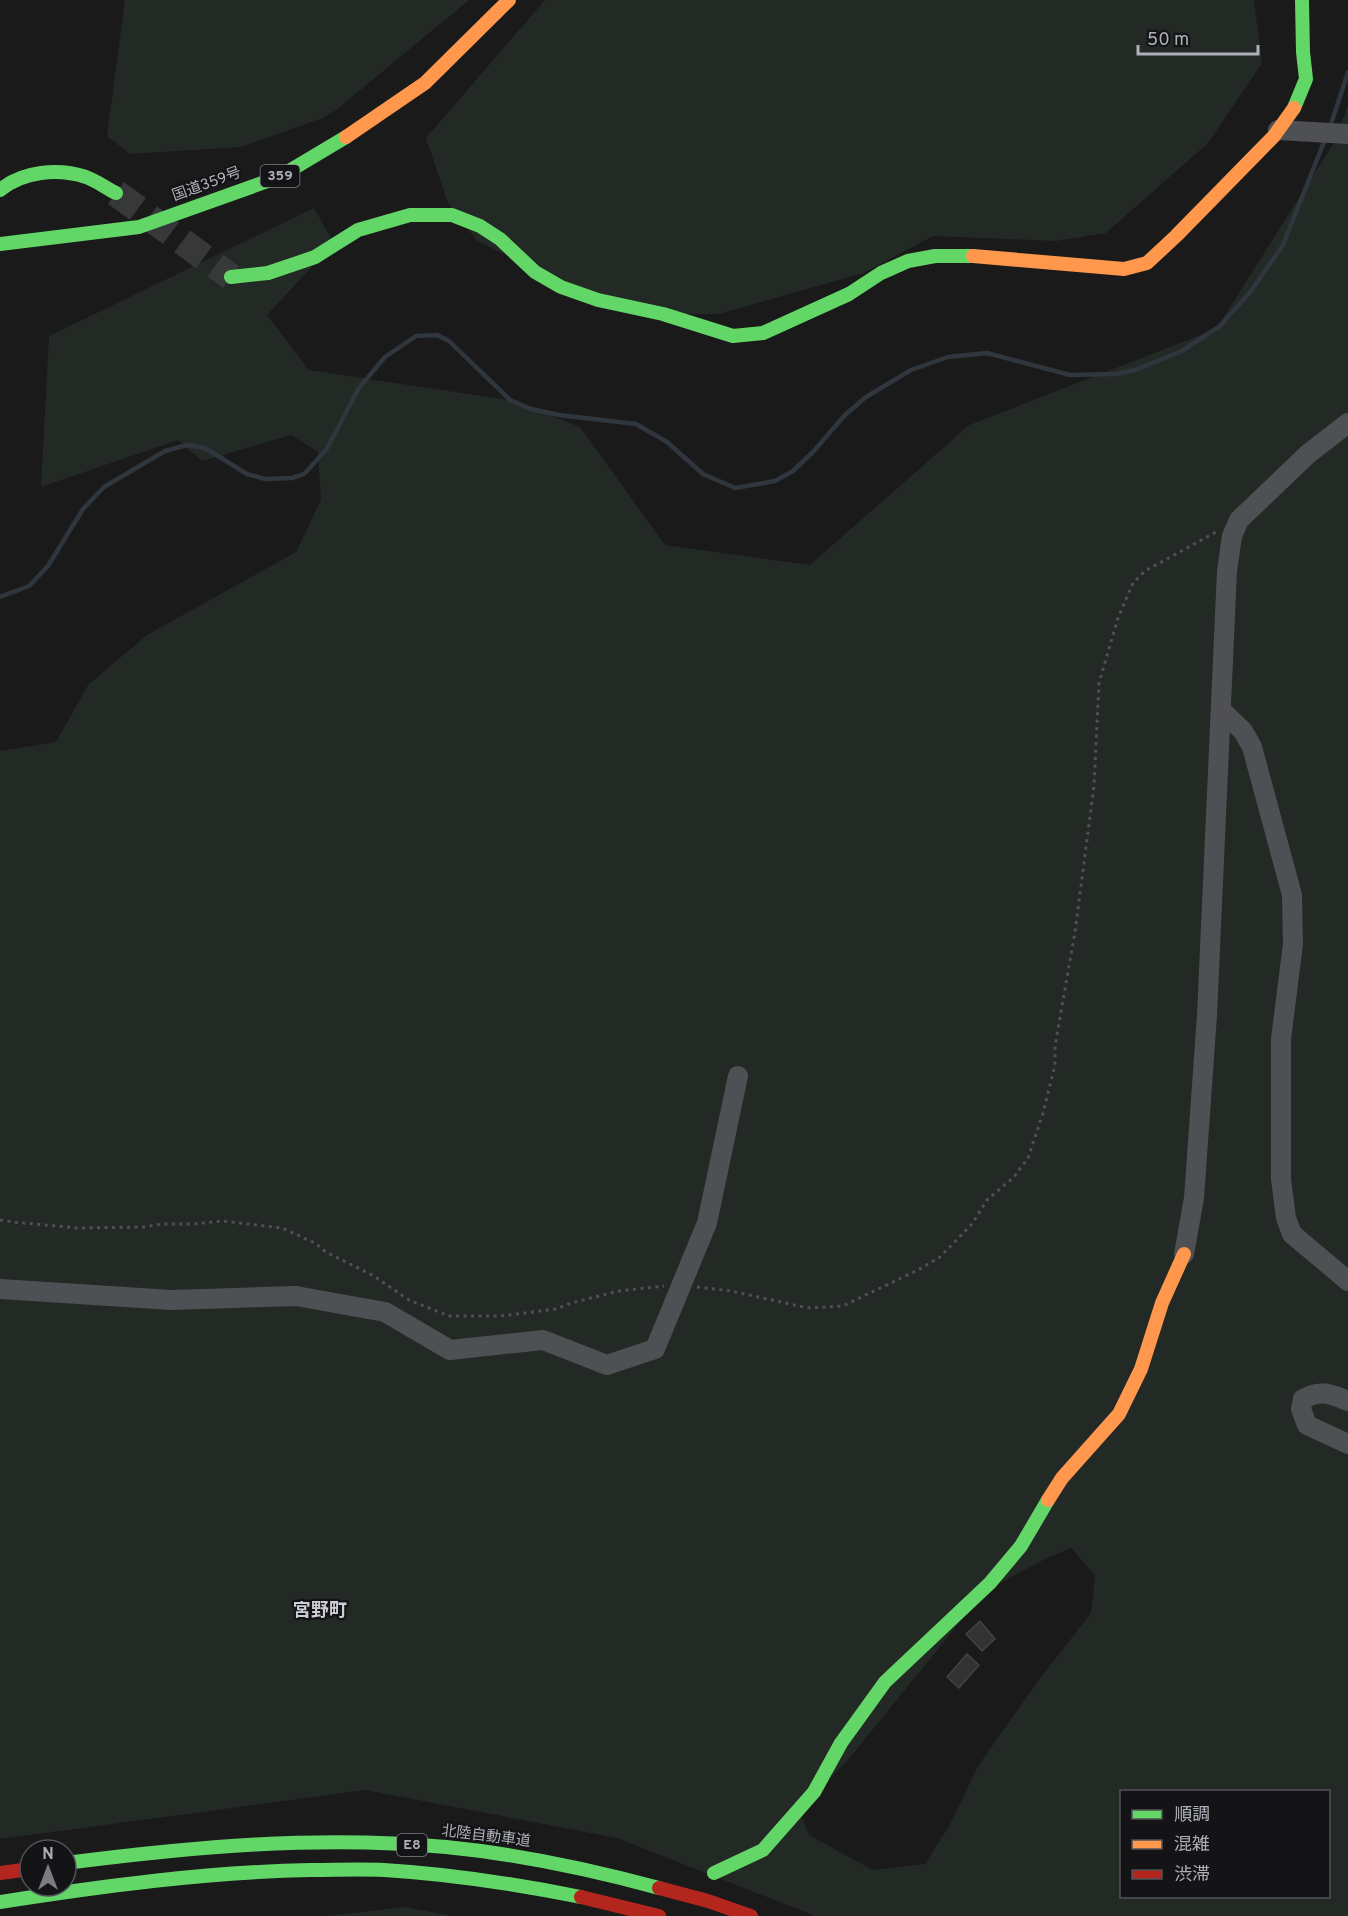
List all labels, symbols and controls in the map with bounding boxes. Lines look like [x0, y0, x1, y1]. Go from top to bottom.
scale bar [1138, 18, 1258, 56]
text: 50 m [1147, 29, 1189, 52]
street label: 国道359号 [170, 164, 244, 206]
road number: 359 [260, 165, 300, 187]
district label: 宮野町 [293, 1600, 347, 1623]
legend [1120, 1790, 1330, 1898]
text: 順調 [1174, 1804, 1210, 1827]
street label: 北陸自動車道 [440, 1821, 532, 1852]
road number: E8 [397, 1834, 427, 1856]
text: 混雑 [1174, 1834, 1210, 1857]
north arrow [18, 1838, 78, 1898]
text: N [42, 1845, 54, 1865]
text: 渋滞 [1174, 1864, 1210, 1887]

